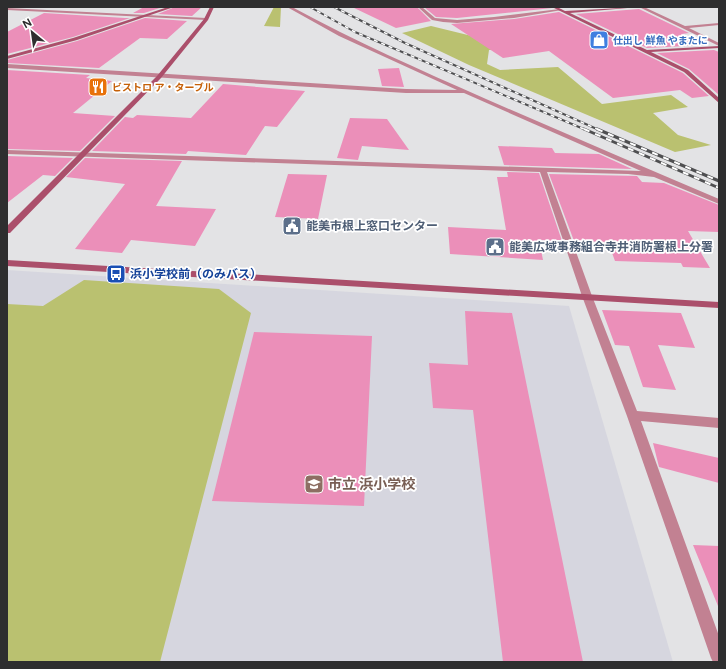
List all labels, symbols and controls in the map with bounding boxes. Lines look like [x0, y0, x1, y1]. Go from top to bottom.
north arrow [12, 12, 52, 52]
text: N [21, 16, 34, 31]
shop icon: 仕出し 鮮魚 やまたに [588, 29, 610, 51]
place label: 仕出し 鮮魚 やまたに [613, 34, 708, 47]
restaurant icon: ビストロ ア・ターブル [87, 76, 109, 98]
place label: ビストロ ア・ターブル [112, 81, 214, 94]
public building icon: 能美市根上窓口センター [281, 215, 303, 237]
place label: 能美市根上窓口センター [306, 219, 438, 233]
public building icon: 能美広域事務組合寺井消防署根上分署 [484, 236, 506, 258]
place label: 能美広域事務組合寺井消防署根上分署 [509, 240, 713, 254]
bus stop icon: 浜小学校前（のみバス） [105, 263, 127, 285]
place label: 浜小学校前（のみバス） [130, 267, 262, 281]
school or university icon: 市立 浜小学校 [303, 473, 325, 495]
place label: 市立 浜小学校 [328, 476, 415, 493]

